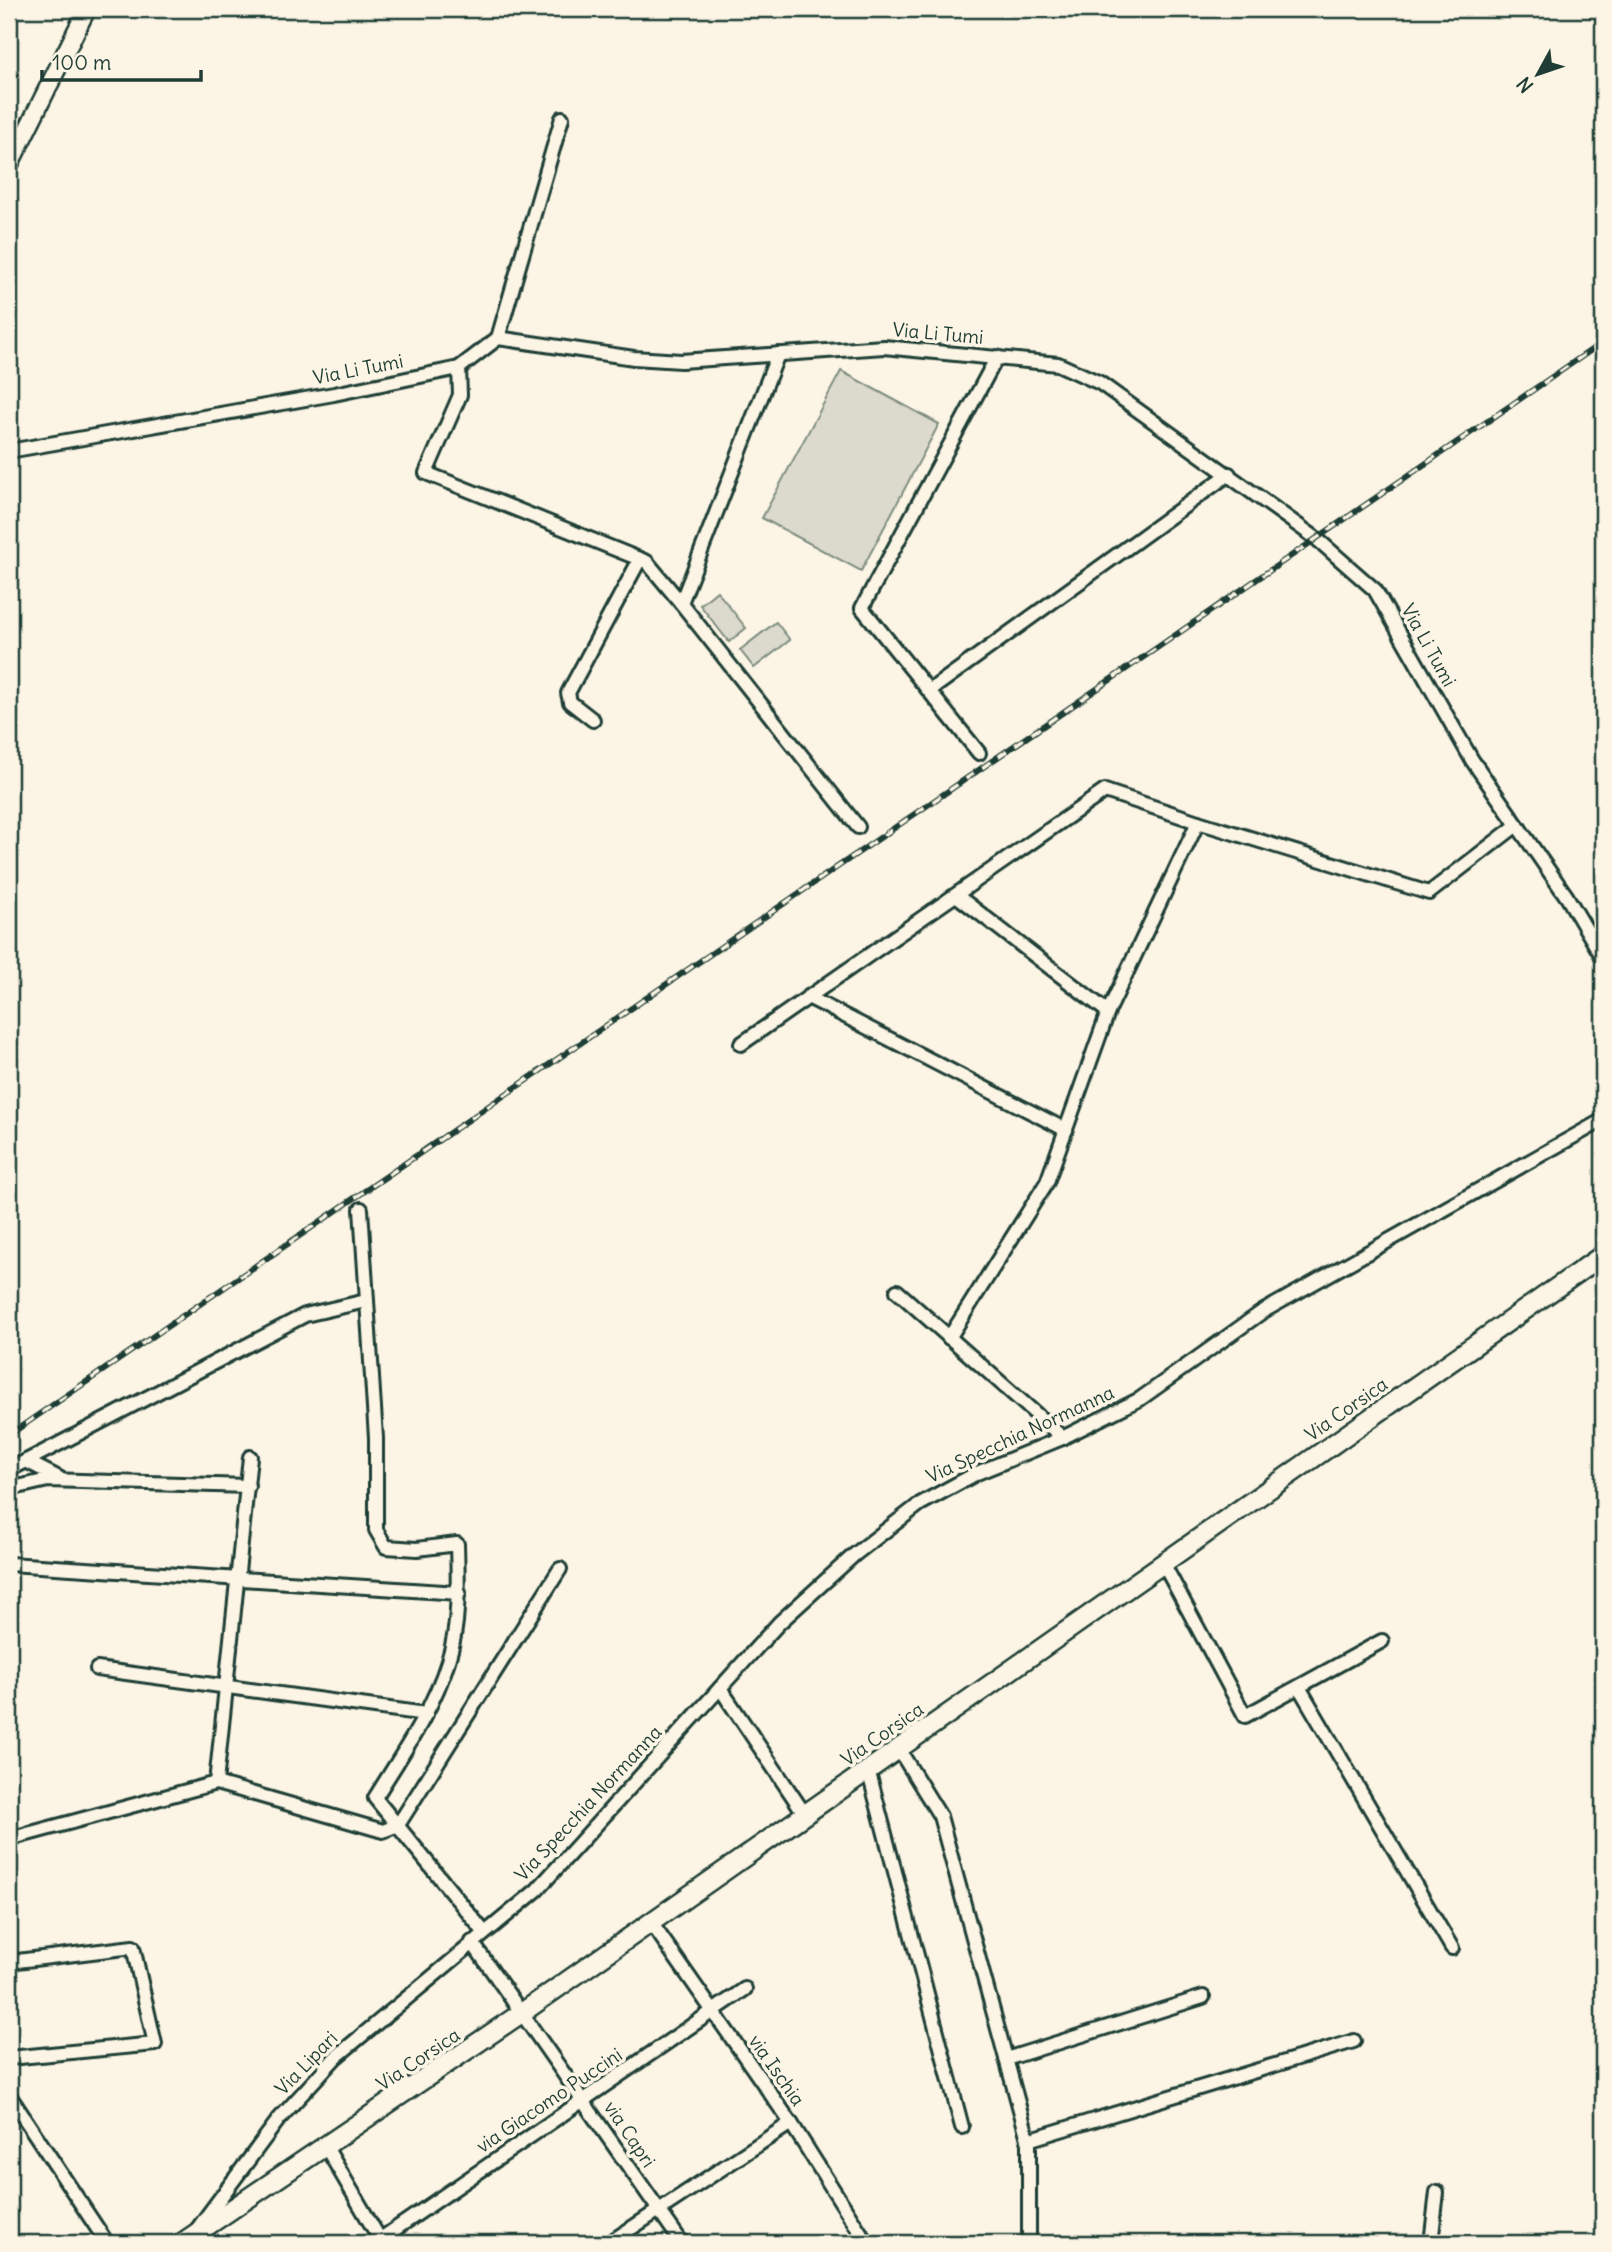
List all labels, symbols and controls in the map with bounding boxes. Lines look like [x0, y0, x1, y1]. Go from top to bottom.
scale bar [42, 38, 201, 82]
north arrow [1504, 38, 1574, 108]
text: 100 m [52, 49, 111, 76]
text: N [1512, 72, 1538, 98]
street label: Via Li Tumi [892, 317, 984, 349]
street label: Via Li Tumi [311, 349, 405, 389]
street label: Via Li Tumi [1396, 599, 1462, 691]
street label: Via Corsica [1300, 1372, 1392, 1446]
street label: Via Specchia Normanna [922, 1380, 1118, 1488]
street label: Via Corsica [836, 1697, 928, 1771]
street label: Via Specchia Normanna [509, 1720, 667, 1886]
street label: Via Corsica [372, 2022, 464, 2096]
street label: Via Lipari [270, 2026, 342, 2100]
street label: via Ischia [744, 2030, 810, 2110]
street label: via Giacomo Puccini [472, 2042, 626, 2158]
street label: via Capri [599, 2096, 661, 2172]

